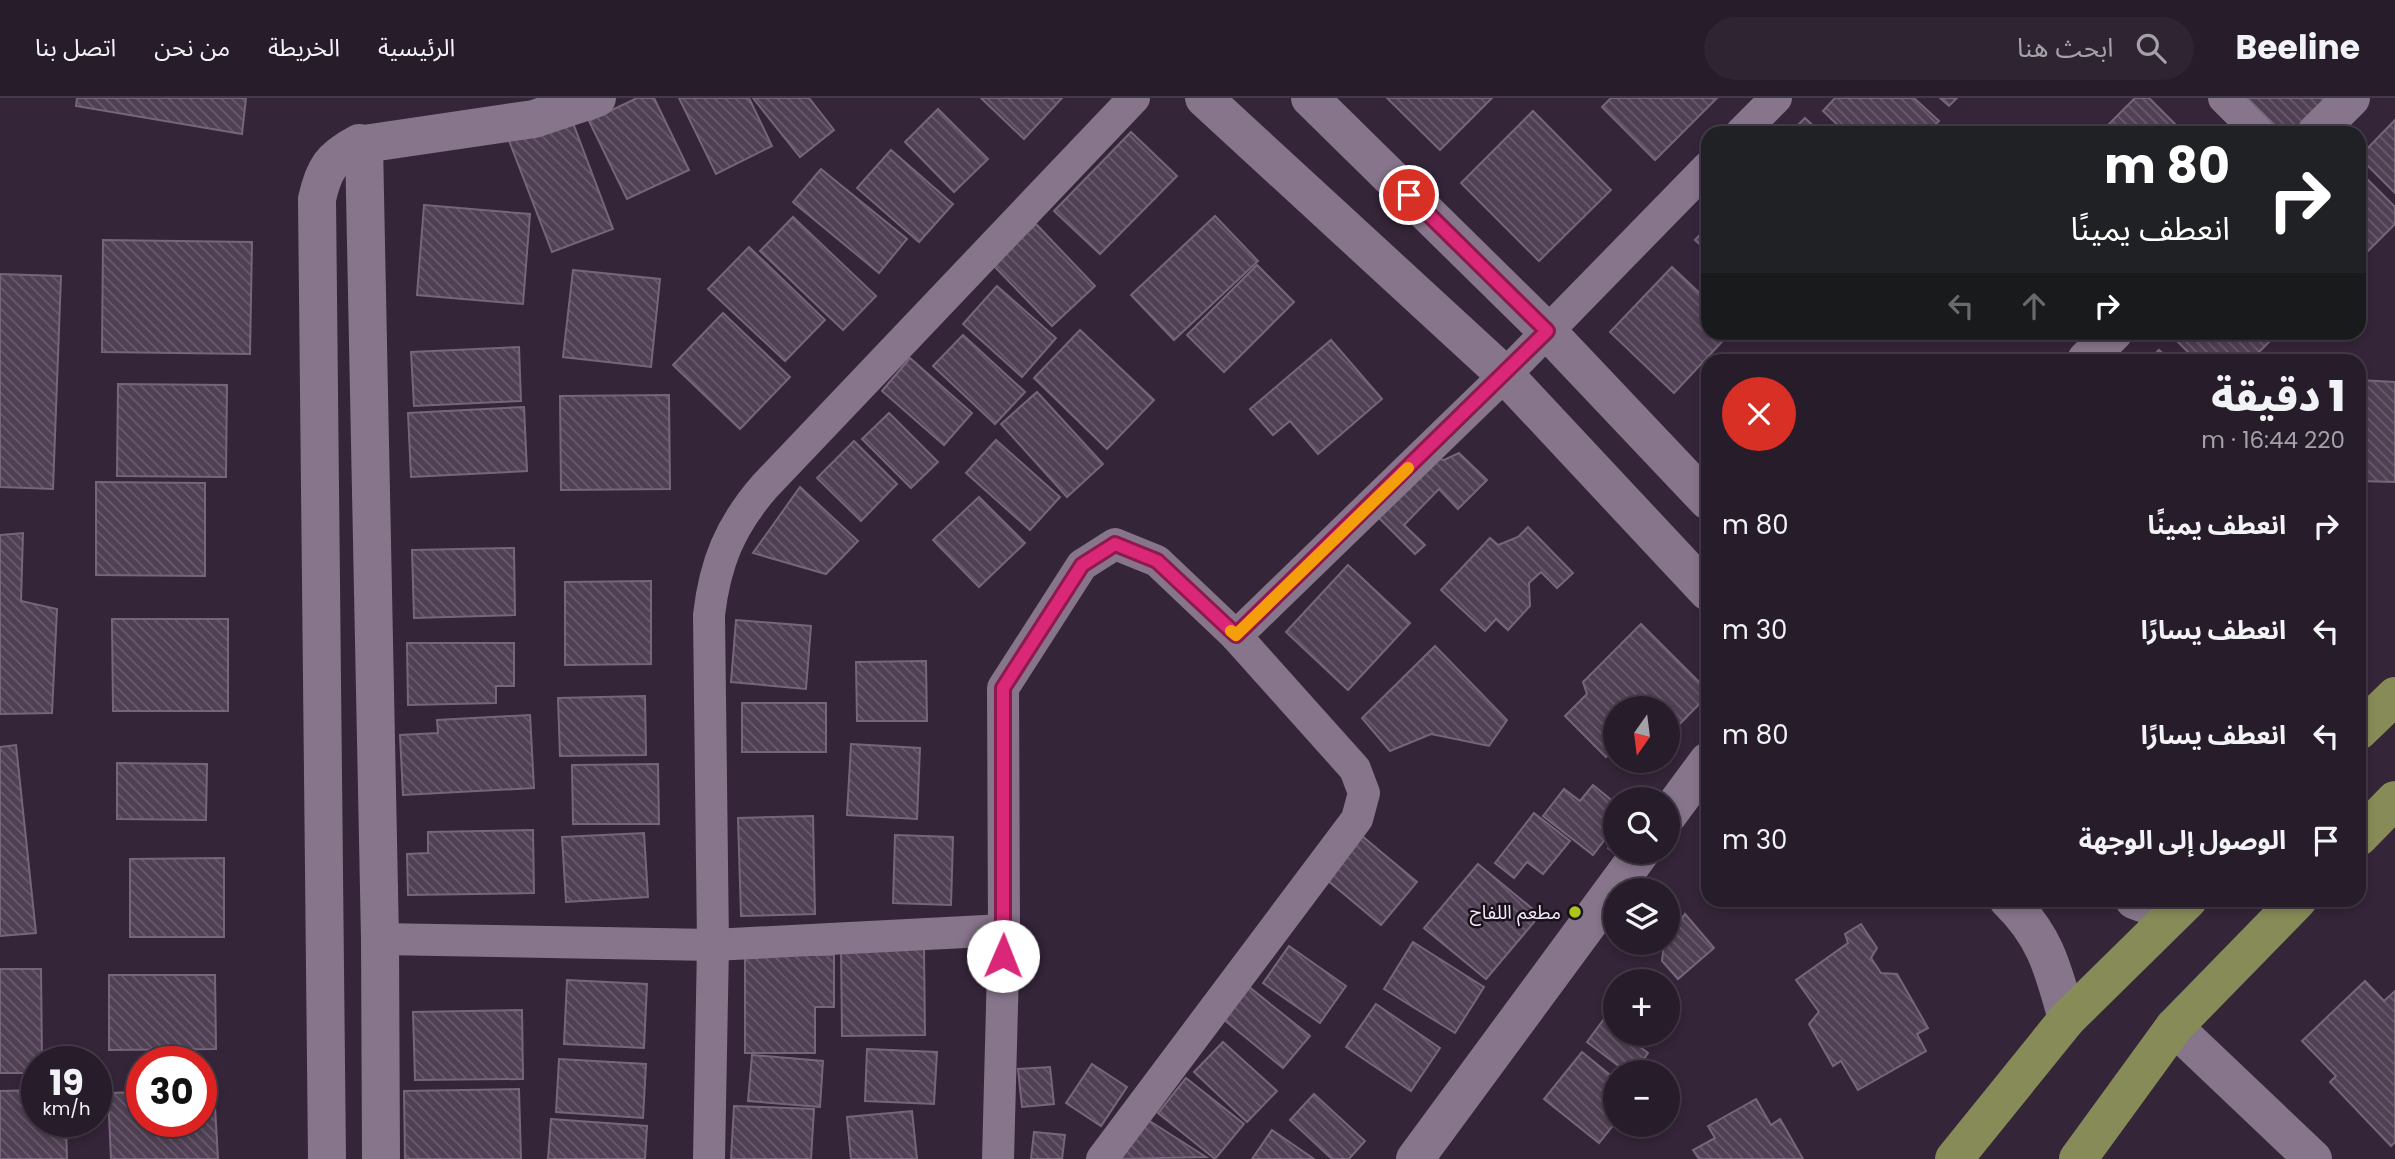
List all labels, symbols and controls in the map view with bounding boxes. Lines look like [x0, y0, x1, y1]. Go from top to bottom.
search box [1704, 17, 2194, 80]
text: Beeline [2236, 24, 2360, 71]
icon: search [2132, 29, 2170, 67]
text: ابحث هنا [2017, 30, 2114, 66]
text: اتصل بنا [35, 31, 116, 64]
text: من نحن [154, 31, 230, 64]
text: الخريطة [268, 31, 340, 64]
text: الرئيسية [378, 31, 455, 64]
text: 80 m [2104, 132, 2230, 200]
icon: right [2254, 154, 2345, 245]
pin [1379, 165, 1439, 225]
icon: arrive [1390, 176, 1428, 214]
text: انعطف يمينًا [2070, 206, 2230, 251]
icon: left [1942, 287, 1980, 325]
icon: ahead [2015, 287, 2053, 325]
icon: right [2088, 287, 2126, 325]
text: 1 دقيقة [2211, 367, 2345, 426]
button: close [1722, 377, 1796, 451]
text: 220 m · 16:44 [2201, 424, 2345, 456]
text: 80 m [1722, 507, 1788, 543]
text: انعطف يمينًا [2148, 507, 2286, 543]
icon: right [2307, 507, 2345, 545]
text: 30 m [1722, 612, 1787, 648]
text: انعطف يسارًا [2141, 612, 2286, 648]
icon: left [2307, 612, 2345, 650]
north arrow [1603, 696, 1680, 774]
map controls [1603, 696, 1680, 1137]
text: 80 m [1722, 717, 1788, 753]
text: انعطف يسارًا [2141, 717, 2286, 753]
icon: left [2307, 717, 2345, 755]
button: search [1603, 787, 1680, 864]
text: 30 m [1722, 822, 1787, 858]
text: الوصول إلى الوجهة [2079, 822, 2286, 858]
icon: arrive [2307, 822, 2345, 860]
button: layers [1603, 878, 1680, 955]
place label: مطعم اللفاح [1470, 899, 1561, 927]
marker: مطعم اللفاح [1567, 904, 1583, 920]
position arrow [966, 919, 1040, 993]
button: + [1603, 969, 1680, 1046]
speed limit sign: 30 [126, 1046, 217, 1137]
text: 19 [49, 1058, 84, 1107]
button: − [1603, 1060, 1680, 1137]
text: km/h [43, 1096, 90, 1121]

